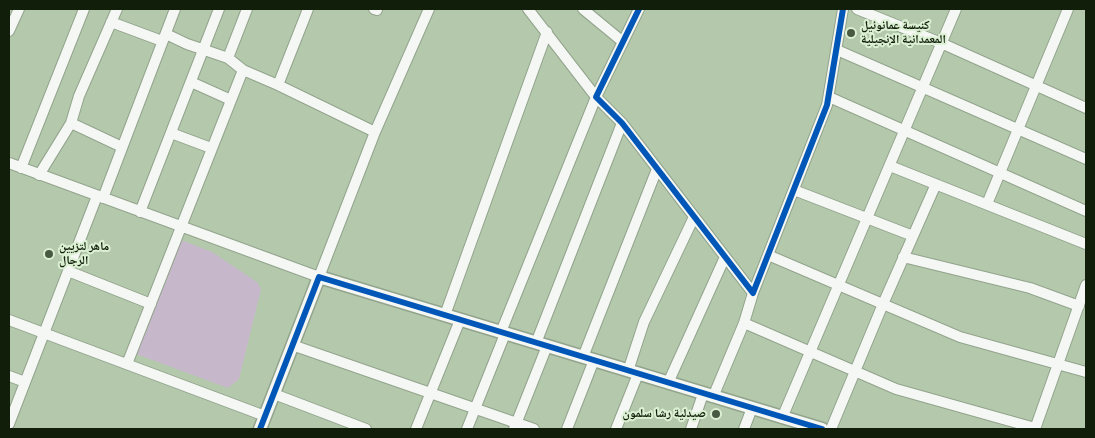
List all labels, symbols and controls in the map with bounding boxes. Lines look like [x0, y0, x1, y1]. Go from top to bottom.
place label: كنيسة عمانوئيل المعمدانية الإنجيلية [861, 19, 946, 47]
marker: كنيسة عمانوئيل المعمدانية الإنجيلية [845, 27, 857, 39]
place label: ماهر لتزيين الرجال [59, 240, 109, 268]
marker: ماهر لتزيين الرجال [43, 248, 55, 260]
place label: صيدلية رشا سلمون [623, 407, 706, 421]
marker: صيدلية رشا سلمون [710, 408, 722, 420]

